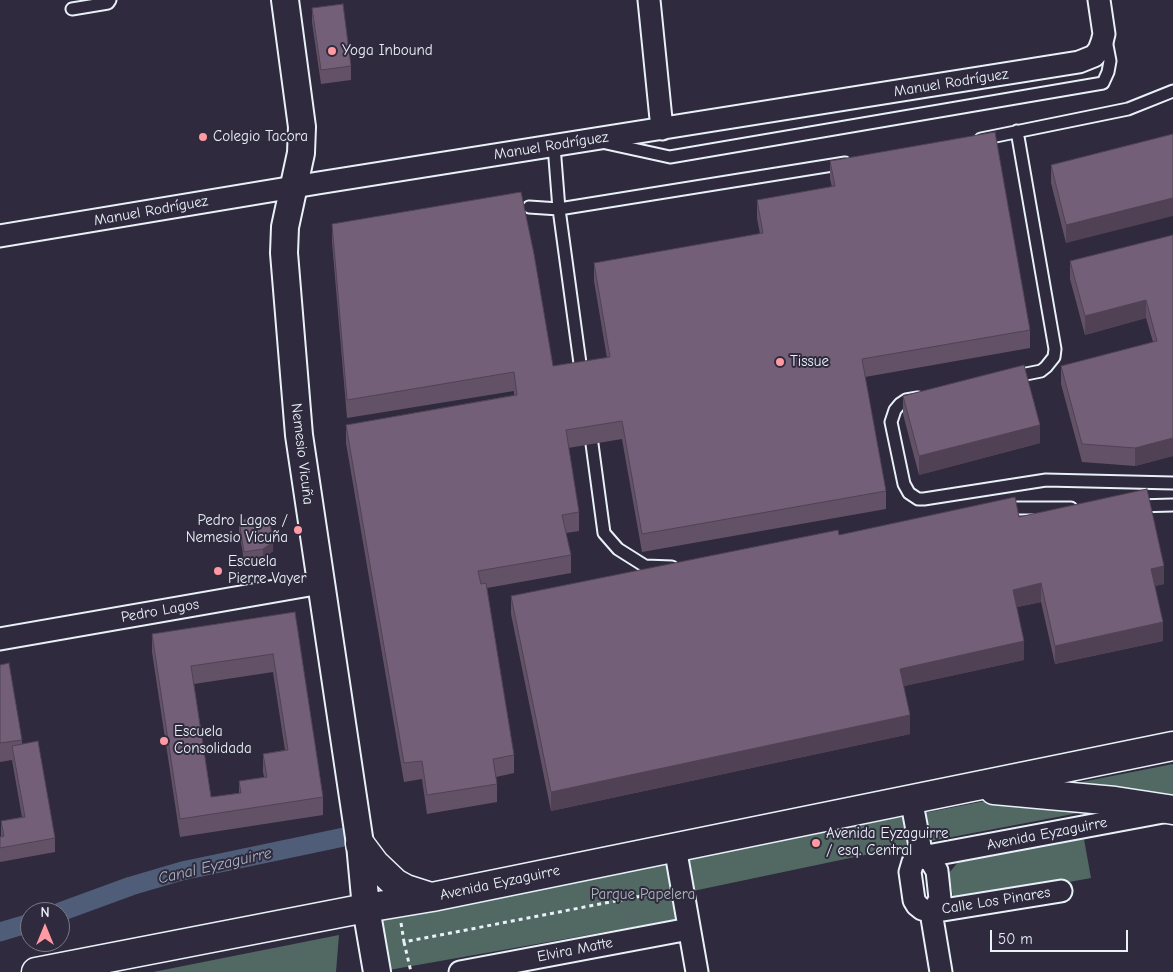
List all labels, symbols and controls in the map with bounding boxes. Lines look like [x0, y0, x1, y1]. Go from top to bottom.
place label: Yoga Inbound [342, 42, 433, 60]
marker: Yoga Inbound [326, 45, 338, 57]
street label: Manuel Rodríguez [892, 65, 1010, 101]
place label: Colegio Tacora [213, 128, 308, 146]
street label: Manuel Rodríguez [492, 128, 610, 164]
marker: Colegio Tacora [197, 131, 209, 143]
street label: Manuel Rodríguez [92, 192, 210, 230]
place label: Tissue [790, 353, 829, 371]
marker: Tissue [774, 356, 786, 368]
street label: Nemesio Vicuña [287, 402, 317, 506]
place label: Pedro Lagos / Nemesio Vicuña [186, 512, 288, 547]
marker: Pedro Lagos / Nemesio Vicuña [292, 524, 304, 536]
place label: Escuela Pierre Vayer [228, 553, 306, 588]
marker: Escuela Pierre Vayer [212, 565, 224, 577]
street label: Pedro Lagos [120, 595, 200, 627]
place label: Escuela Consolidada [174, 723, 252, 758]
marker: Escuela Consolidada [158, 735, 170, 747]
street label: Avenida Eyzaguirre [985, 813, 1109, 855]
place label: Avenida Eyzaguirre / esq. Central [826, 825, 948, 860]
marker: Avenida Eyzaguirre / esq. Central [810, 837, 822, 849]
water label: Canal Eyzaguirre [156, 844, 274, 888]
street label: Avenida Eyzaguirre [438, 861, 562, 905]
street label: Calle Los Pinares [940, 884, 1052, 918]
park label: Parque Papelera [591, 886, 695, 904]
north arrow [20, 902, 70, 952]
text: N [40, 904, 50, 921]
scale bar [993, 920, 1130, 952]
text: 50 m [998, 930, 1033, 948]
street label: Elvira Matte [536, 934, 614, 966]

